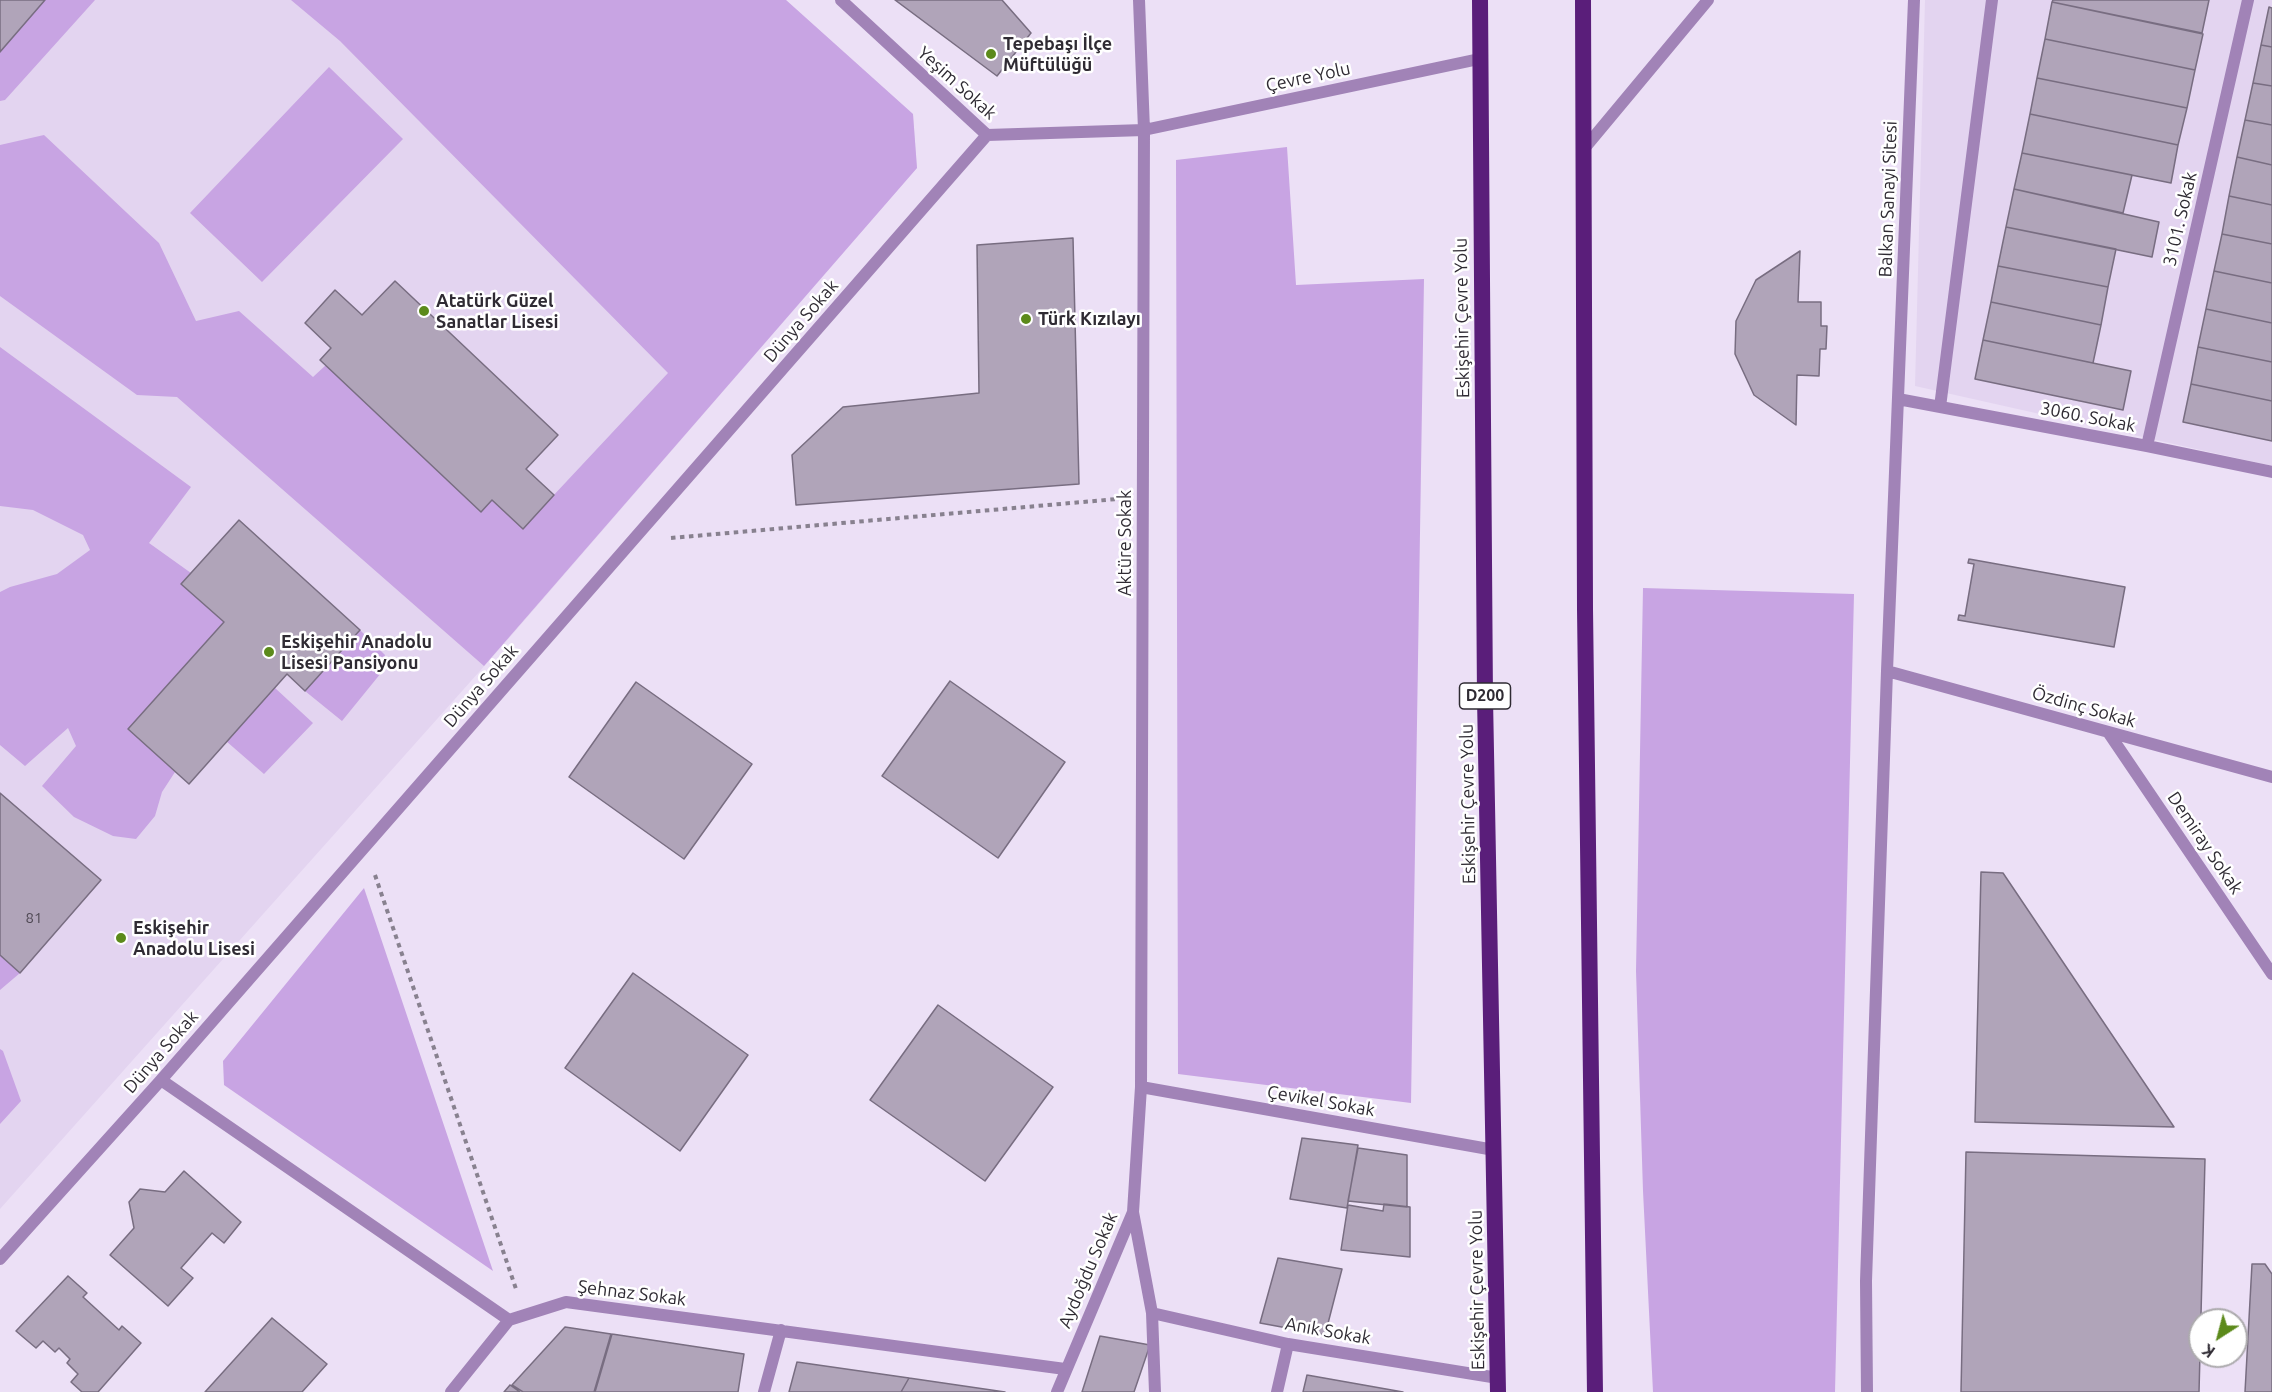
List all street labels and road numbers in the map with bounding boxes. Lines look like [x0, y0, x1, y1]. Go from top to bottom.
street label: Yeşim Sokak [913, 42, 1001, 124]
street label: Çevre Yolu [1264, 58, 1352, 96]
street label: Balkan Sanayi Sitesi [1874, 120, 1902, 278]
street label: 3101. Sokak [2159, 170, 2201, 268]
street label: Eskişehir Çevre Yolu [1450, 238, 1474, 398]
street label: Dünya Sokak [759, 275, 843, 367]
street label: 3060. Sokak [2039, 397, 2137, 437]
street label: Aktüre Sokak [1114, 490, 1136, 596]
street label: Dünya Sokak [439, 640, 523, 732]
street label: Özdinç Sokak [2030, 682, 2138, 732]
road number: D200 [1460, 683, 1510, 709]
street label: Eskişehir Çevre Yolu [1456, 724, 1480, 884]
street label: Demiray Sokak [2163, 788, 2247, 898]
street label: Dünya Sokak [119, 1006, 203, 1098]
street label: Çevikel Sokak [1265, 1081, 1377, 1121]
street label: Aydoğdu Sokak [1054, 1209, 1122, 1331]
street label: Eskişehir Çevre Yolu [1465, 1210, 1489, 1370]
street label: Şehnaz Sokak [577, 1276, 687, 1310]
street label: Anık Sokak [1283, 1313, 1373, 1349]

